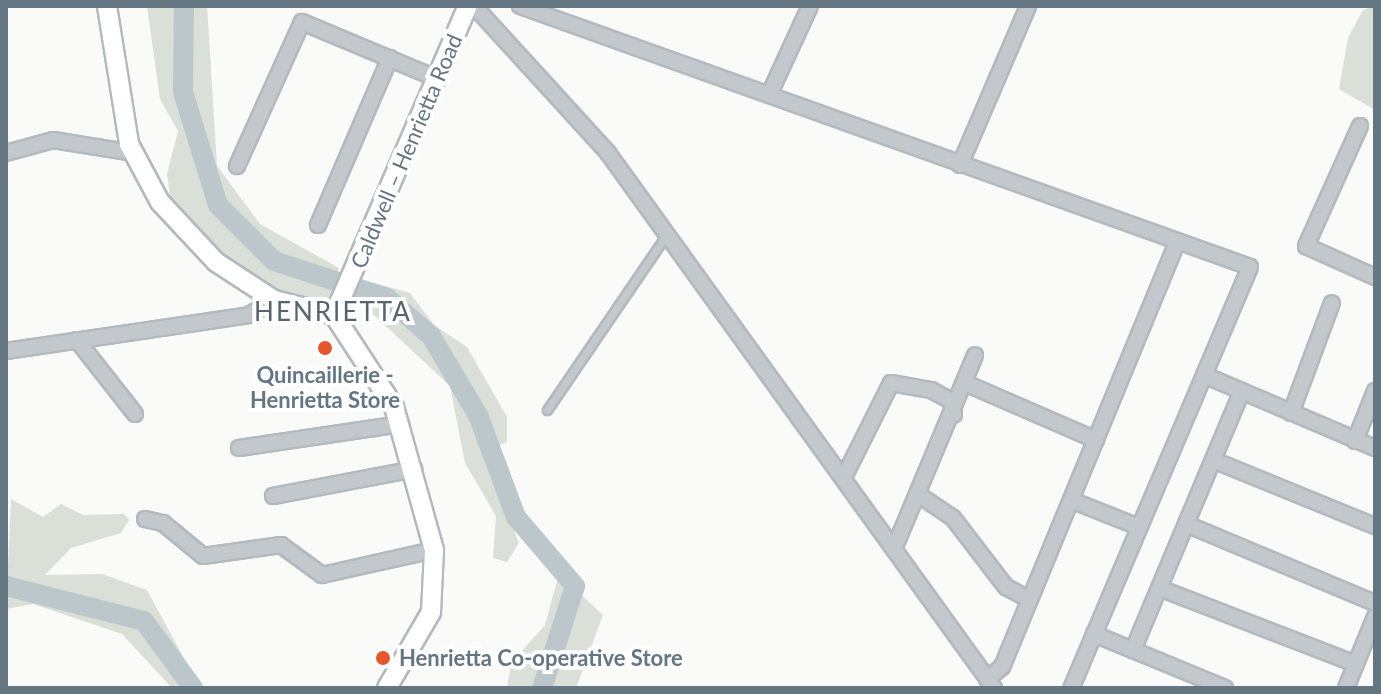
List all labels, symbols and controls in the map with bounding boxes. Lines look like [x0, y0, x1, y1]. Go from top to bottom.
street label: Caldwell – Henrietta Road [345, 30, 467, 272]
district label: HENRIETTA [254, 296, 412, 328]
marker: Quincaillerie - Henrietta Store [316, 339, 334, 357]
place label: Quincaillerie - Henrietta Store [250, 361, 400, 412]
place label: Henrietta Co-operative Store [399, 645, 683, 671]
marker: Henrietta Co-operative Store [374, 649, 392, 667]

